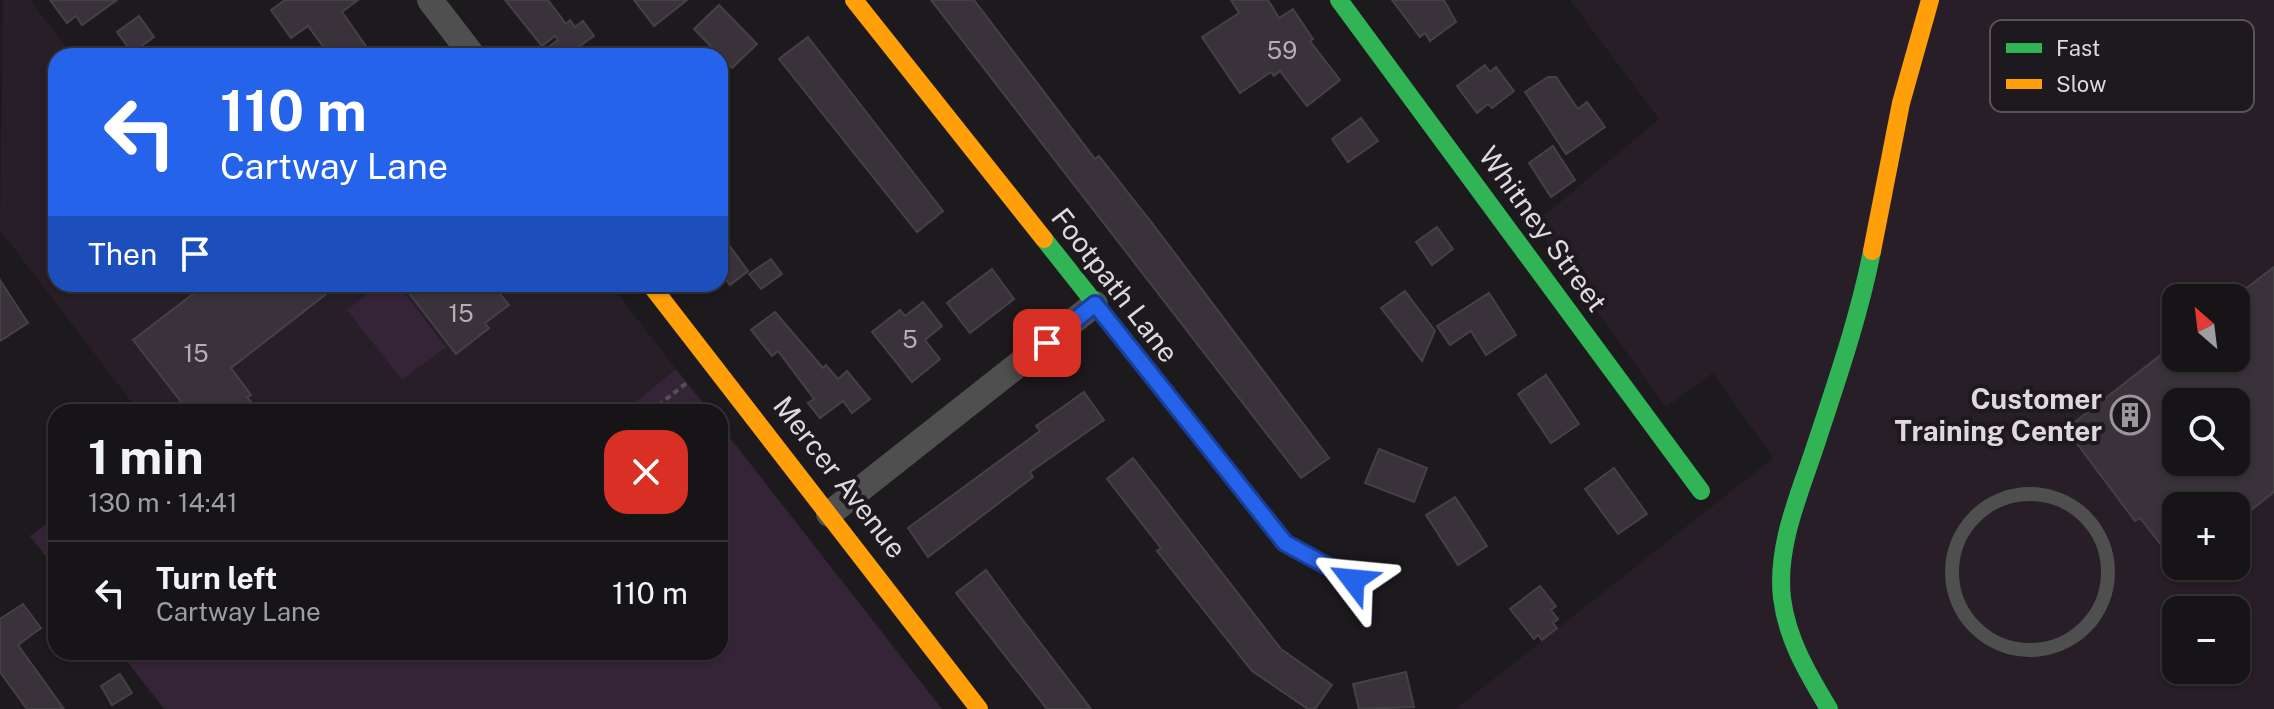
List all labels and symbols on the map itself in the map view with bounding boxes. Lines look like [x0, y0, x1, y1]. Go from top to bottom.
legend [1990, 20, 2254, 112]
text: Fast [2056, 35, 2100, 61]
house number: 59 [1267, 36, 1297, 64]
text: Slow [2056, 71, 2106, 97]
street label: Whitney Street [1472, 140, 1614, 318]
street label: Footpath Lane [1045, 201, 1186, 368]
north arrow [2162, 284, 2250, 372]
house number: 15 [448, 299, 474, 327]
pin [1013, 309, 1081, 377]
house number: 5 [902, 325, 918, 353]
house number: 15 [183, 339, 209, 367]
place label: Customer Training Center [1895, 382, 2102, 447]
street label: Mercer Avenue [767, 389, 914, 564]
building icon: Customer Training Center [2109, 394, 2151, 436]
position arrow [1311, 538, 1395, 622]

